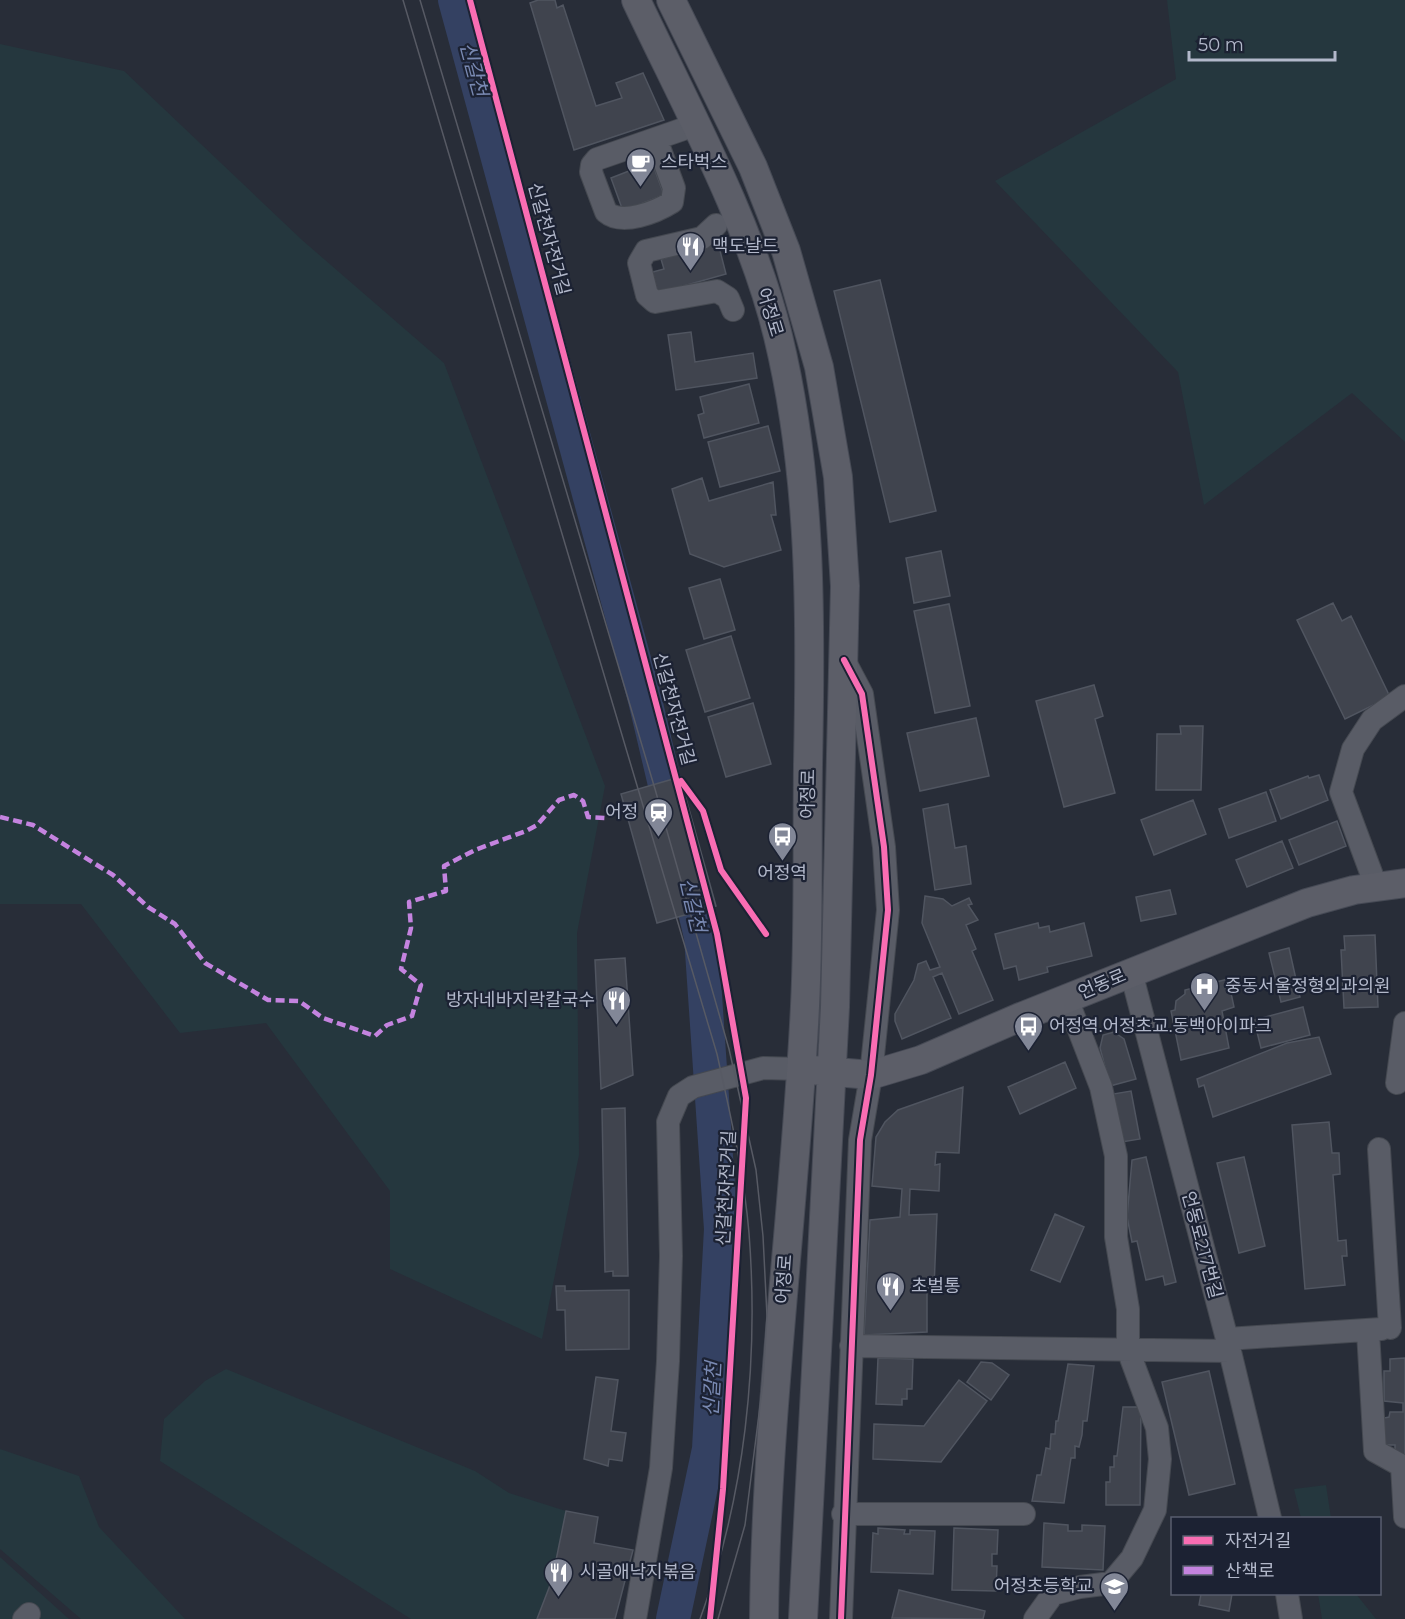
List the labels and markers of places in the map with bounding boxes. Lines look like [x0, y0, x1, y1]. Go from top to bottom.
cafe icon: 스타벅스 [624, 146, 656, 188]
place label: 스타벅스 [661, 151, 727, 173]
restaurant icon: 맥도날드 [675, 230, 707, 272]
place label: 맥도날드 [712, 235, 778, 257]
station icon: 어정 [643, 796, 675, 838]
place label: 어정 [605, 801, 638, 823]
bus stop icon: 어정역 [766, 820, 798, 862]
place label: 어정역 [757, 862, 807, 884]
hospital icon: 중동서울정형외과의원 [1188, 970, 1220, 1012]
place label: 중동서울정형외과의원 [1225, 975, 1391, 997]
restaurant icon: 방자네바지락칼국수 [600, 984, 632, 1026]
place label: 방자네바지락칼국수 [446, 989, 595, 1011]
bus stop icon: 어정역.어정초교.동백아이파크 [1012, 1010, 1044, 1052]
place label: 어정역.어정초교.동백아이파크 [1049, 1015, 1272, 1037]
restaurant icon: 초벌통 [874, 1270, 906, 1312]
place label: 초벌통 [911, 1275, 961, 1297]
restaurant icon: 시골애낙지볶음 [543, 1556, 575, 1598]
place label: 시골애낙지볶음 [580, 1561, 696, 1583]
school or university icon: 어정초등학교 [1098, 1570, 1130, 1612]
place label: 어정초등학교 [994, 1575, 1093, 1597]

